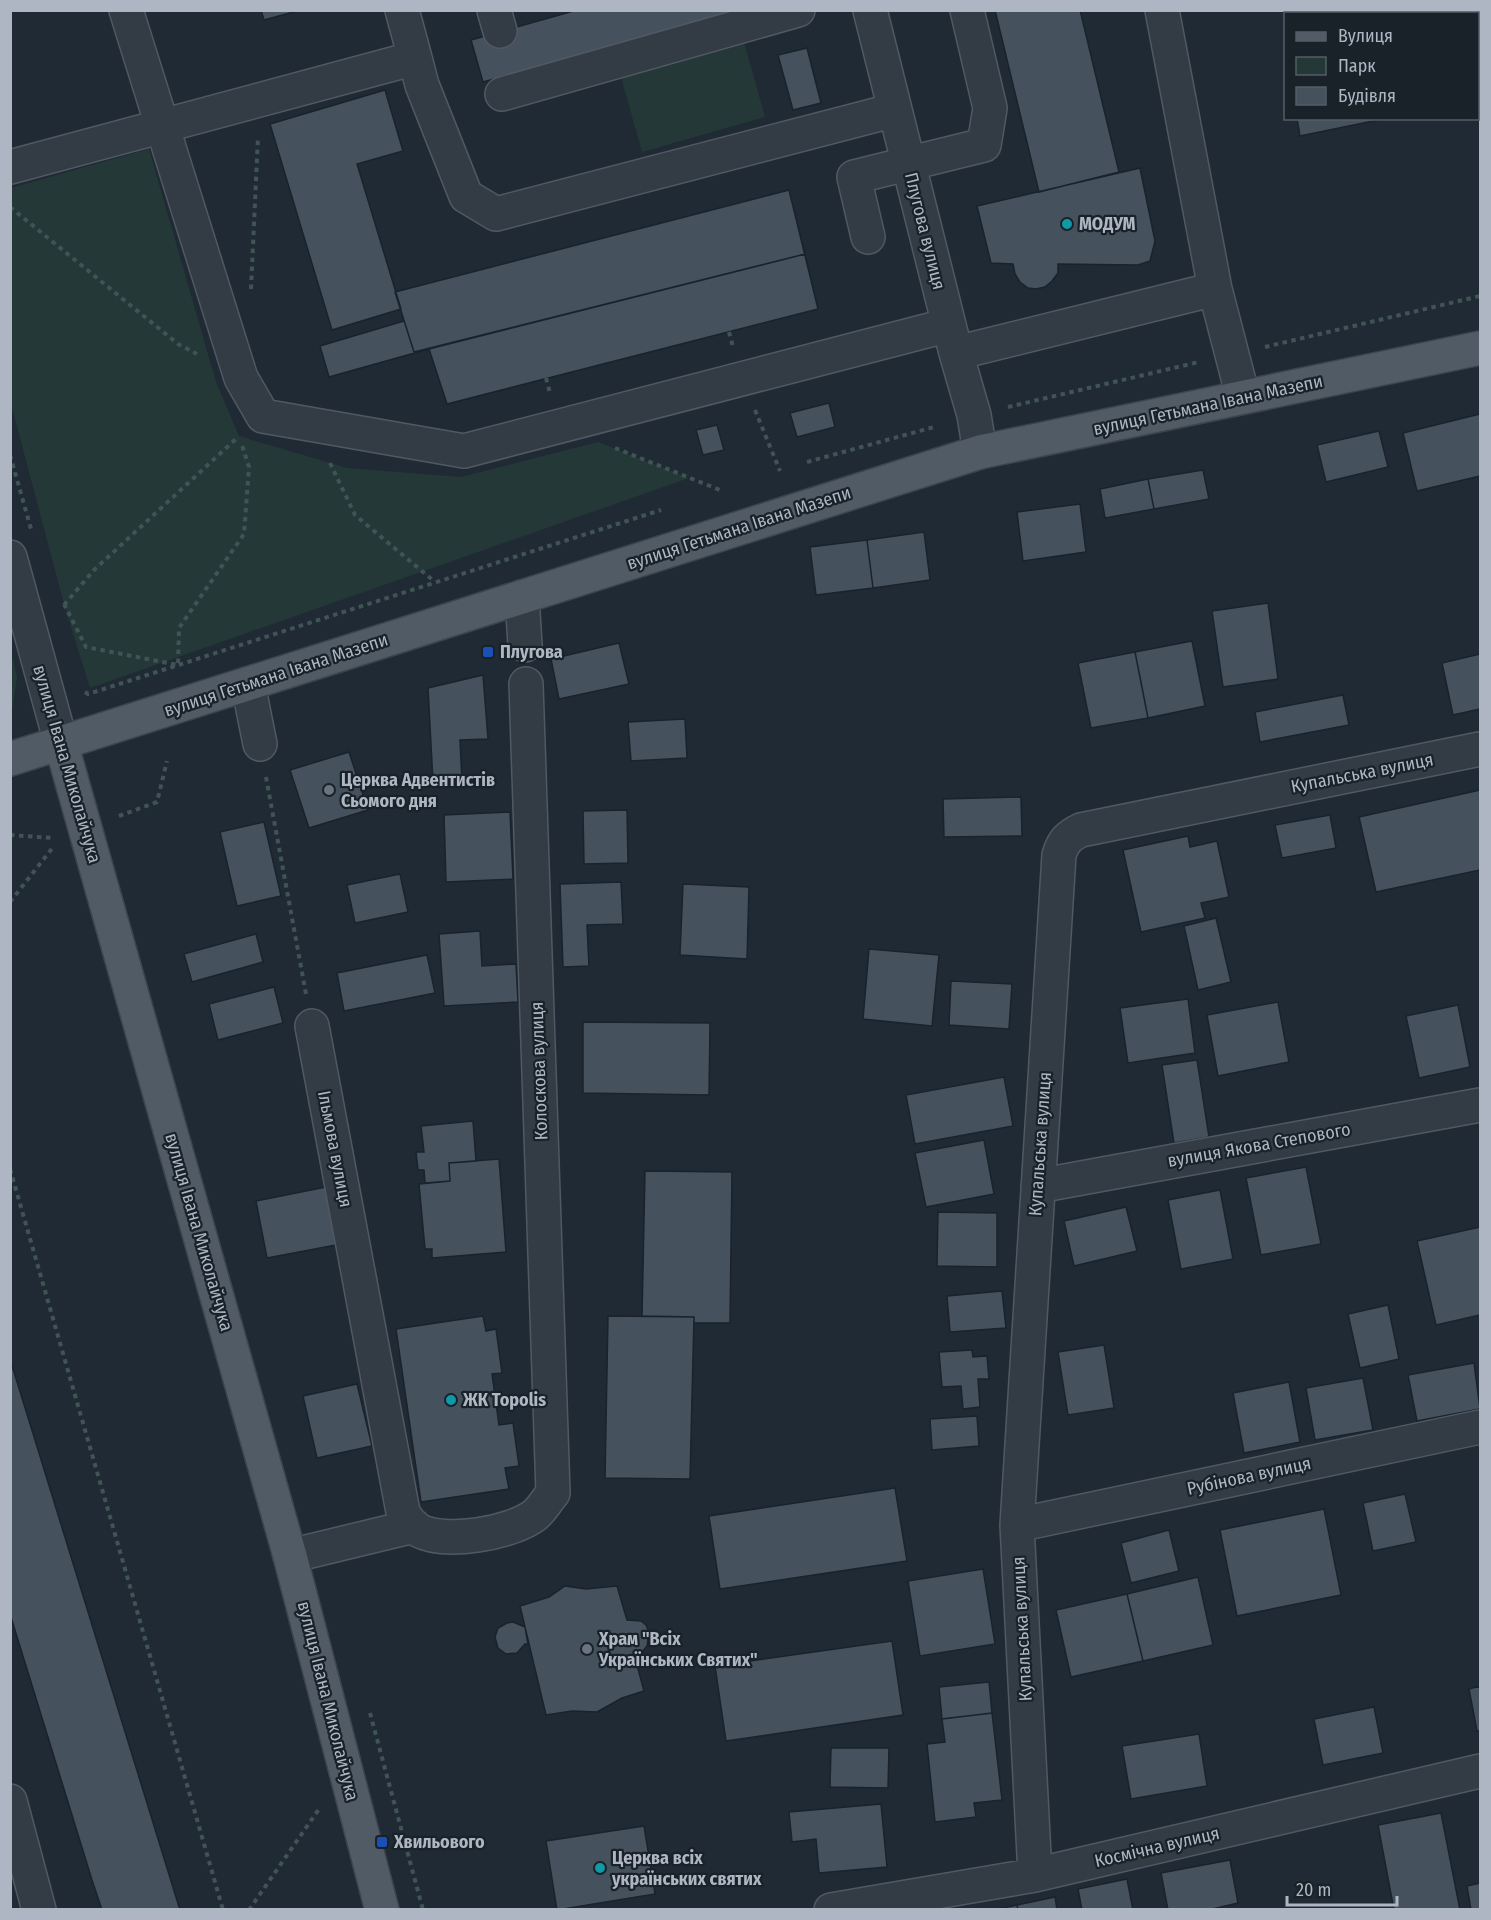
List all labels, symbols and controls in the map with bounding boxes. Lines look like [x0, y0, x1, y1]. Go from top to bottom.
legend [1284, 12, 1479, 120]
text: Вулиця [1338, 25, 1393, 47]
text: Парк [1338, 55, 1376, 77]
text: Будівля [1338, 85, 1396, 107]
street label: Плугова вулиця [900, 170, 950, 292]
place label: МОДУМ [1079, 213, 1136, 235]
marker: МОДУМ [1060, 217, 1074, 231]
street label: вулиця Гетьмана Івана Мазепи [1091, 370, 1325, 440]
street label: вулиця Гетьмана Івана Мазепи [624, 481, 854, 575]
street label: вулиця Гетьмана Івана Мазепи [161, 628, 391, 722]
place label: Плугова [500, 641, 563, 663]
marker: Плугова [481, 645, 495, 659]
street label: вулиця Івана Миколайчука [28, 662, 106, 866]
street label: Купальська вулиця [1289, 748, 1435, 798]
place label: Церква Адвентистів Сьомого дня [341, 769, 495, 812]
marker: Церква Адвентистів Сьомого дня [322, 783, 336, 797]
street label: Колоскова вулиця [526, 1001, 552, 1141]
street label: Купальська вулиця [1024, 1071, 1056, 1217]
street label: Ільмова вулиця [313, 1089, 357, 1209]
street label: вулиця Якова Степового [1166, 1118, 1352, 1172]
street label: вулиця Івана Миколайчука [160, 1130, 238, 1334]
place label: ЖК Topolis [462, 1389, 546, 1411]
marker: ЖК Topolis [444, 1393, 458, 1407]
street label: Рубінова вулиця [1185, 1452, 1313, 1500]
street label: Купальська вулиця [1007, 1556, 1037, 1702]
street label: вулиця Івана Миколайчука [293, 1599, 364, 1803]
place label: Храм "Всіх Українських Святих" [598, 1628, 758, 1671]
marker: Храм "Всіх Українських Святих" [580, 1642, 594, 1656]
street label: Космічна вулиця [1092, 1822, 1222, 1872]
place label: Хвильового [393, 1831, 485, 1853]
marker: Хвильового [375, 1835, 389, 1849]
place label: Церква всіх українських святих [611, 1847, 762, 1890]
marker: Церква всіх українських святих [593, 1861, 607, 1875]
scale bar [1287, 1869, 1396, 1907]
text: 20 m [1296, 1879, 1331, 1901]

